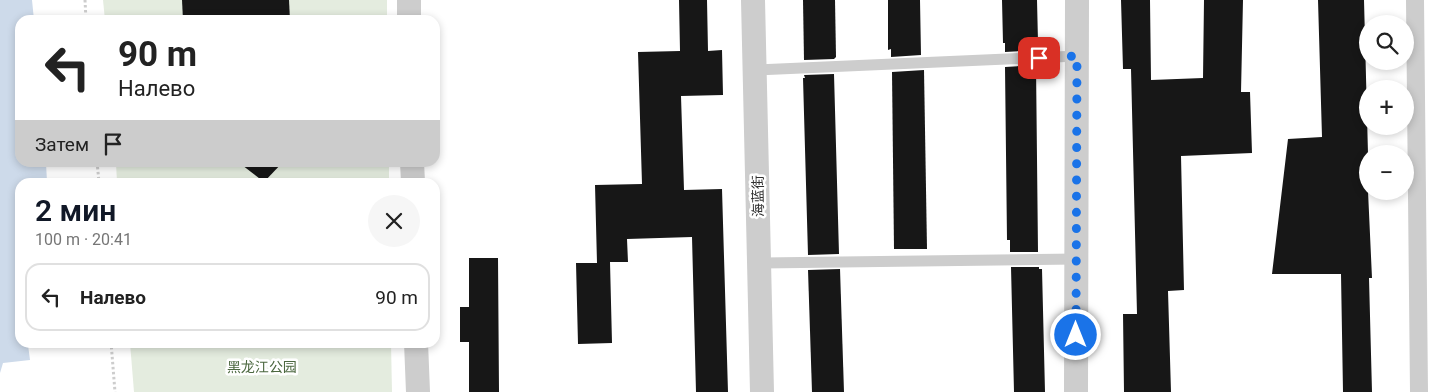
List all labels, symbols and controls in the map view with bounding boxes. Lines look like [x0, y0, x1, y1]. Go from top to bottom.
map controls [1359, 15, 1414, 200]
button: search [1359, 15, 1414, 70]
text: 90 m [118, 34, 197, 75]
icon: left [35, 35, 100, 100]
pin [1018, 37, 1060, 79]
icon: arrive [1025, 44, 1053, 72]
text: Налево [118, 76, 195, 101]
button: + [1359, 80, 1414, 135]
icon: arrive [99, 130, 127, 158]
text: Затем [35, 133, 89, 156]
button: − [1359, 145, 1414, 200]
street label: 海蓝街 [750, 175, 766, 217]
text: 2 мин [35, 193, 116, 228]
button: close [368, 195, 420, 247]
text: 100 m · 20:41 [35, 230, 132, 249]
icon: left [37, 283, 65, 311]
text: Налево [80, 286, 146, 309]
text: 90 m [375, 286, 418, 309]
position arrow [1049, 308, 1101, 360]
park label: 黑龙江公园 [227, 359, 297, 375]

